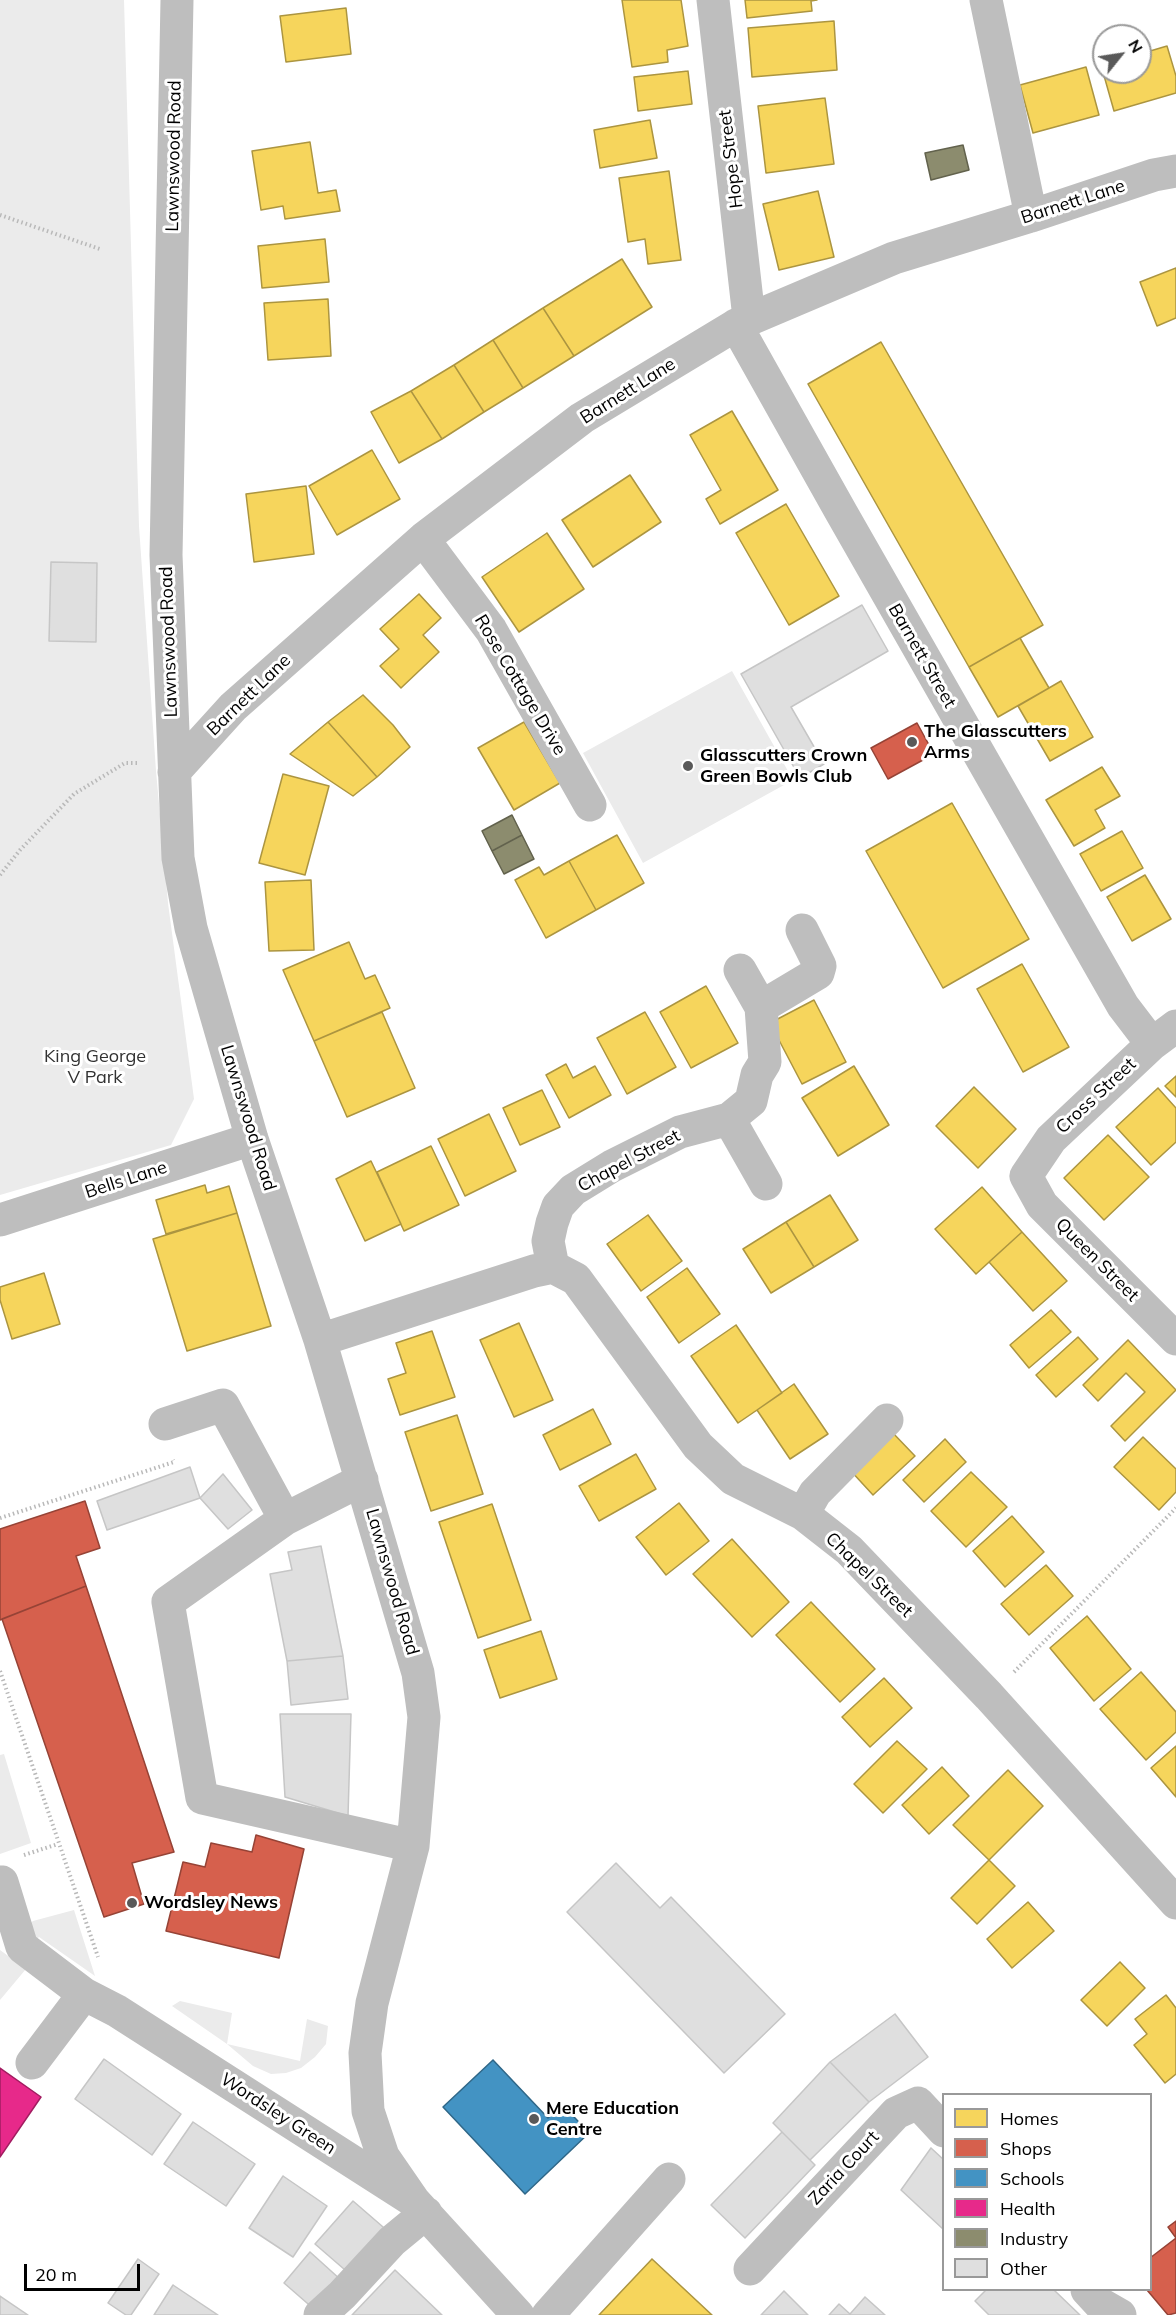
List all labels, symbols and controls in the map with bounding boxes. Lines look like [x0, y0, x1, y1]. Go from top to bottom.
north arrow [1092, 24, 1152, 84]
text: N [1124, 36, 1148, 56]
street label: Lawnswood Road [162, 80, 186, 232]
street label: Hope Street [714, 108, 748, 210]
street label: Barnett Lane [1018, 175, 1128, 229]
street label: Barnett Lane [577, 353, 679, 429]
street label: Lawnswood Road [156, 566, 182, 718]
street label: Barnett Street [883, 600, 961, 712]
street label: Rose Cottage Drive [470, 611, 570, 759]
street label: Barnett Lane [203, 650, 295, 740]
place label: The Glasscutters Arms [924, 721, 1067, 764]
marker: The Glasscutters Arms [905, 735, 919, 749]
place label: Glasscutters Crown Green Bowls Club [700, 745, 867, 788]
marker: Glasscutters Crown Green Bowls Club [681, 759, 695, 773]
street label: Lawnswood Road [216, 1043, 280, 1193]
park label: King George V Park [44, 1046, 146, 1088]
street label: Cross Street [1052, 1054, 1140, 1138]
street label: Chapel Street [574, 1125, 684, 1197]
street label: Bells Lane [82, 1157, 170, 1203]
street label: Queen Street [1051, 1214, 1143, 1306]
street label: Lawnswood Road [361, 1506, 423, 1658]
street label: Chapel Street [821, 1528, 917, 1622]
place label: Wordsley News [144, 1892, 278, 1914]
marker: Wordsley News [125, 1896, 139, 1910]
street label: Wordsley Green [216, 2069, 340, 2159]
legend [942, 2093, 1152, 2291]
place label: Mere Education Centre [546, 2098, 679, 2140]
text: Homes [1000, 2107, 1059, 2130]
marker: Mere Education Centre [527, 2112, 541, 2126]
street label: Zaria Court [804, 2127, 884, 2209]
text: Shops [1000, 2137, 1052, 2160]
text: Schools [1000, 2167, 1064, 2190]
text: Health [1000, 2197, 1056, 2220]
text: Industry [1000, 2227, 1068, 2250]
scale bar [27, 2252, 142, 2290]
text: Other [1000, 2257, 1047, 2280]
text: 20 m [35, 2263, 77, 2286]

